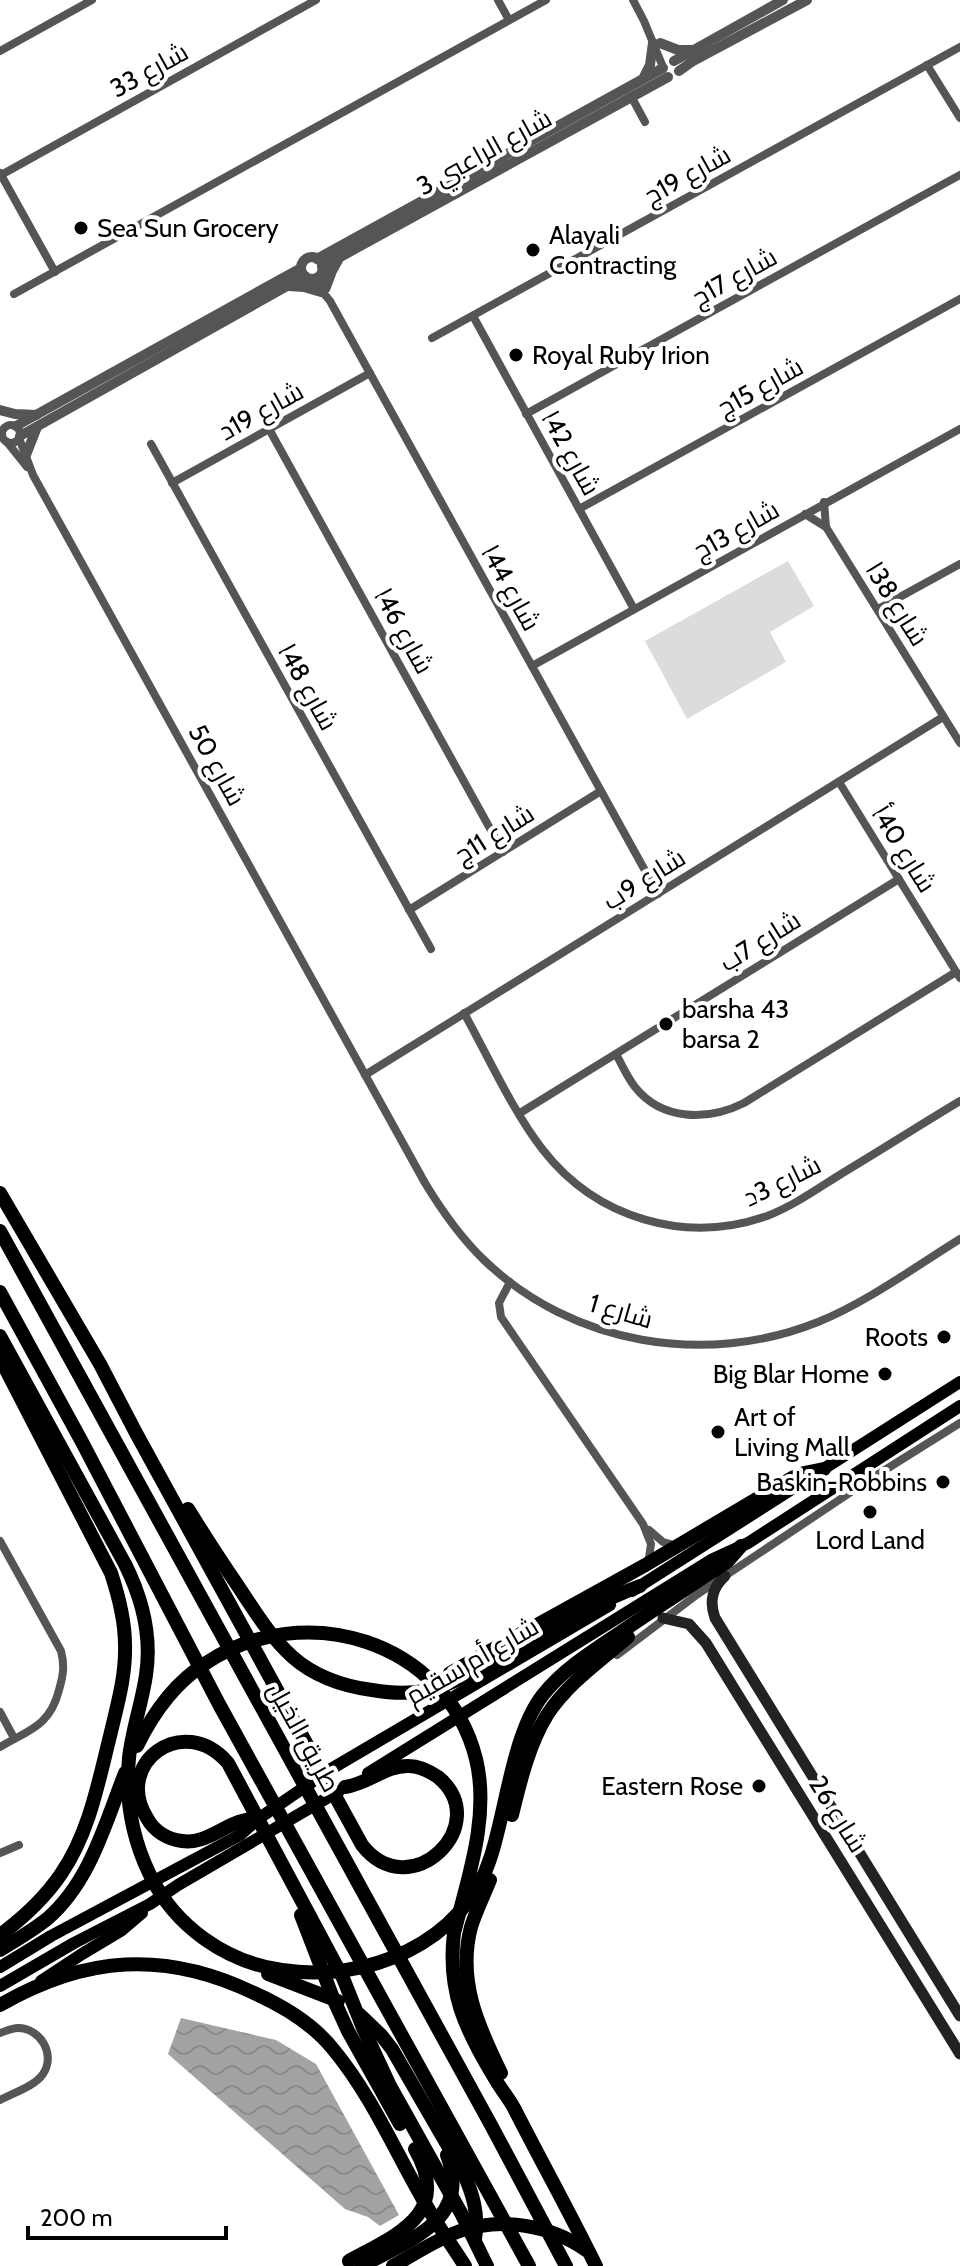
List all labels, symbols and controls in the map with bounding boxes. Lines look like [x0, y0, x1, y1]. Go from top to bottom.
street label: شارع 33 [104, 36, 194, 105]
street label: شارع الراعبي 3 [411, 102, 559, 207]
street label: شارع 19ج [638, 138, 737, 213]
place label: Sea Sun Grocery [97, 212, 279, 244]
marker: Sea Sun Grocery [72, 219, 90, 237]
place label: Alayali Contracting [549, 219, 677, 281]
street label: شارع 17ج [686, 240, 783, 314]
marker: Alayali Contracting [524, 241, 542, 259]
place label: Royal Ruby Irion [532, 339, 710, 371]
marker: Royal Ruby Irion [507, 346, 525, 364]
street label: شارع 15ج [711, 350, 809, 425]
street label: شارع 19د [213, 375, 309, 448]
street label: شارع 42ا [534, 405, 607, 501]
street label: شارع 13ج [687, 493, 785, 568]
street label: شارع 44ا [474, 539, 548, 637]
street label: شارع 38ا [858, 556, 935, 652]
street label: شارع 46ا [367, 583, 441, 680]
street label: شارع 48ا [270, 638, 345, 736]
street label: شارع 50 [181, 719, 252, 812]
street label: شارع 11ج [448, 797, 540, 872]
street label: شارع 40أ [864, 799, 944, 899]
street label: شارع 9ب [597, 841, 692, 918]
street label: شارع 7ب [713, 904, 807, 979]
place label: barsha 43 barsa 2 [682, 993, 789, 1055]
marker: barsha 43 barsa 2 [657, 1015, 675, 1033]
street label: شارع 3د [738, 1148, 827, 1214]
street label: شارع 1 [585, 1287, 657, 1336]
place label: Roots [865, 1321, 928, 1353]
marker: Roots [935, 1328, 953, 1346]
place label: Big Blar Home [713, 1358, 869, 1390]
marker: Big Blar Home [876, 1365, 894, 1383]
place label: Art of Living Mall [734, 1401, 850, 1463]
marker: Art of Living Mall [709, 1423, 727, 1441]
place label: Baskin-Robbins [756, 1466, 927, 1498]
marker: Baskin-Robbins [934, 1473, 952, 1491]
marker: Lord Land [861, 1503, 879, 1521]
place label: Lord Land [815, 1524, 925, 1556]
street label: شارع أم سقيم [399, 1609, 545, 1714]
street label: طريق الخيل [261, 1676, 347, 1798]
place label: Eastern Rose [601, 1770, 743, 1802]
street label: شارع 26 [801, 1770, 874, 1859]
marker: Eastern Rose [750, 1777, 768, 1795]
scale bar [28, 2190, 226, 2240]
text: 200 m [40, 2203, 113, 2232]

